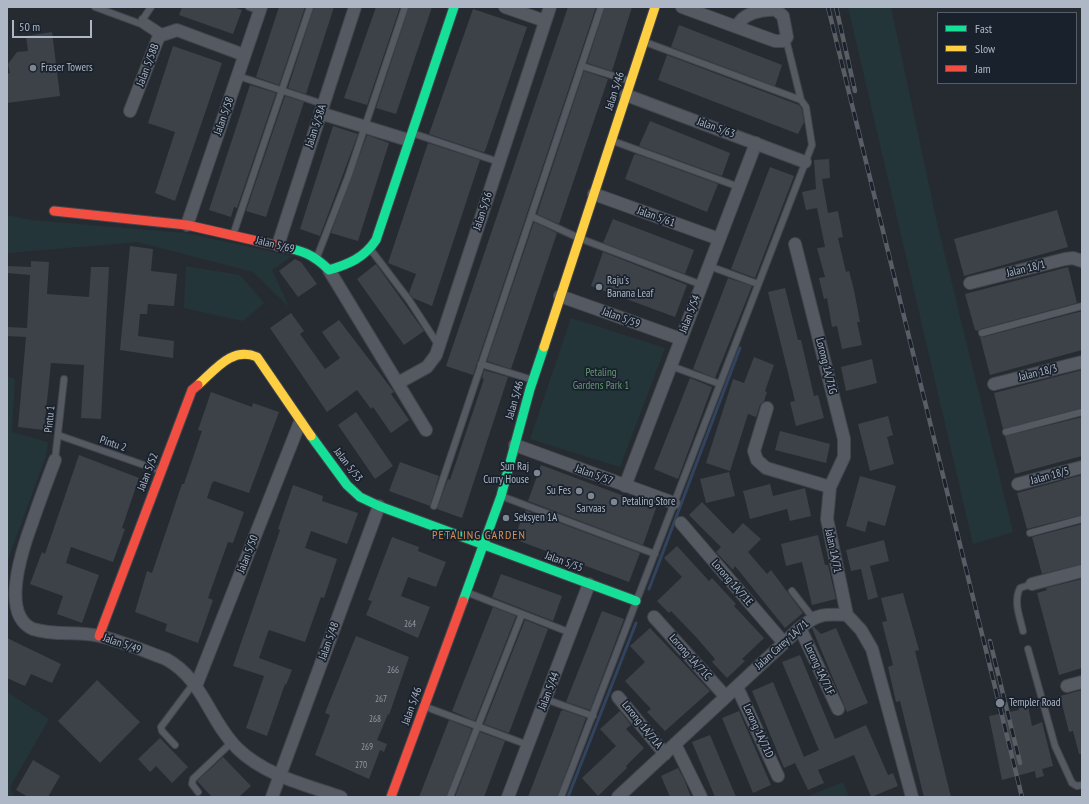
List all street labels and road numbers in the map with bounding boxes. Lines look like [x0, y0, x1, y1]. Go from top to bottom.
street label: Jalan 5/58B [134, 42, 162, 88]
street label: Jalan 5/46 [603, 70, 627, 112]
street label: Jalan 5/58 [211, 95, 237, 137]
street label: Jalan 5/58A [303, 103, 329, 149]
street label: Jalan 5/63 [695, 115, 737, 141]
street label: Jalan 5/56 [471, 190, 495, 232]
street label: Jalan 5/61 [635, 204, 677, 230]
street label: Jalan 5/69 [254, 234, 296, 256]
street label: Jalan 18/1 [1005, 258, 1047, 280]
street label: Jalan 5/54 [677, 293, 703, 335]
street label: Jalan 5/59 [600, 305, 642, 331]
street label: Lorong 1A/71G [813, 337, 839, 395]
street label: Jalan 18/3 [1017, 362, 1059, 384]
street label: Jalan 5/46 [503, 379, 527, 421]
street label: Pintu 1 [42, 405, 58, 433]
street label: Pintu 2 [98, 433, 128, 455]
street label: Jalan 5/53 [331, 445, 365, 485]
street label: Jalan 5/52 [135, 451, 161, 493]
street label: Jalan 5/57 [573, 462, 615, 488]
street label: Jalan 18/5 [1029, 465, 1071, 487]
street label: Jalan 1A/71 [822, 528, 844, 574]
street label: Jalan 5/50 [235, 533, 261, 575]
street label: Jalan 5/55 [543, 549, 585, 575]
street label: Lorong 1A/71E [708, 557, 756, 609]
street label: Jalan Carey 1A/71 [752, 617, 812, 673]
street label: Jalan 5/48 [316, 620, 342, 662]
street label: Jalan 5/49 [101, 631, 143, 657]
street label: Lorong 1A/71C [666, 631, 714, 683]
street label: Lorong 1A/71F [801, 641, 837, 697]
street label: Jalan 5/44 [536, 670, 562, 712]
street label: Jalan 5/46 [399, 685, 425, 727]
street label: Lorong 1A/71A [619, 699, 665, 751]
street label: Lorong 1A/71D [740, 702, 776, 760]

